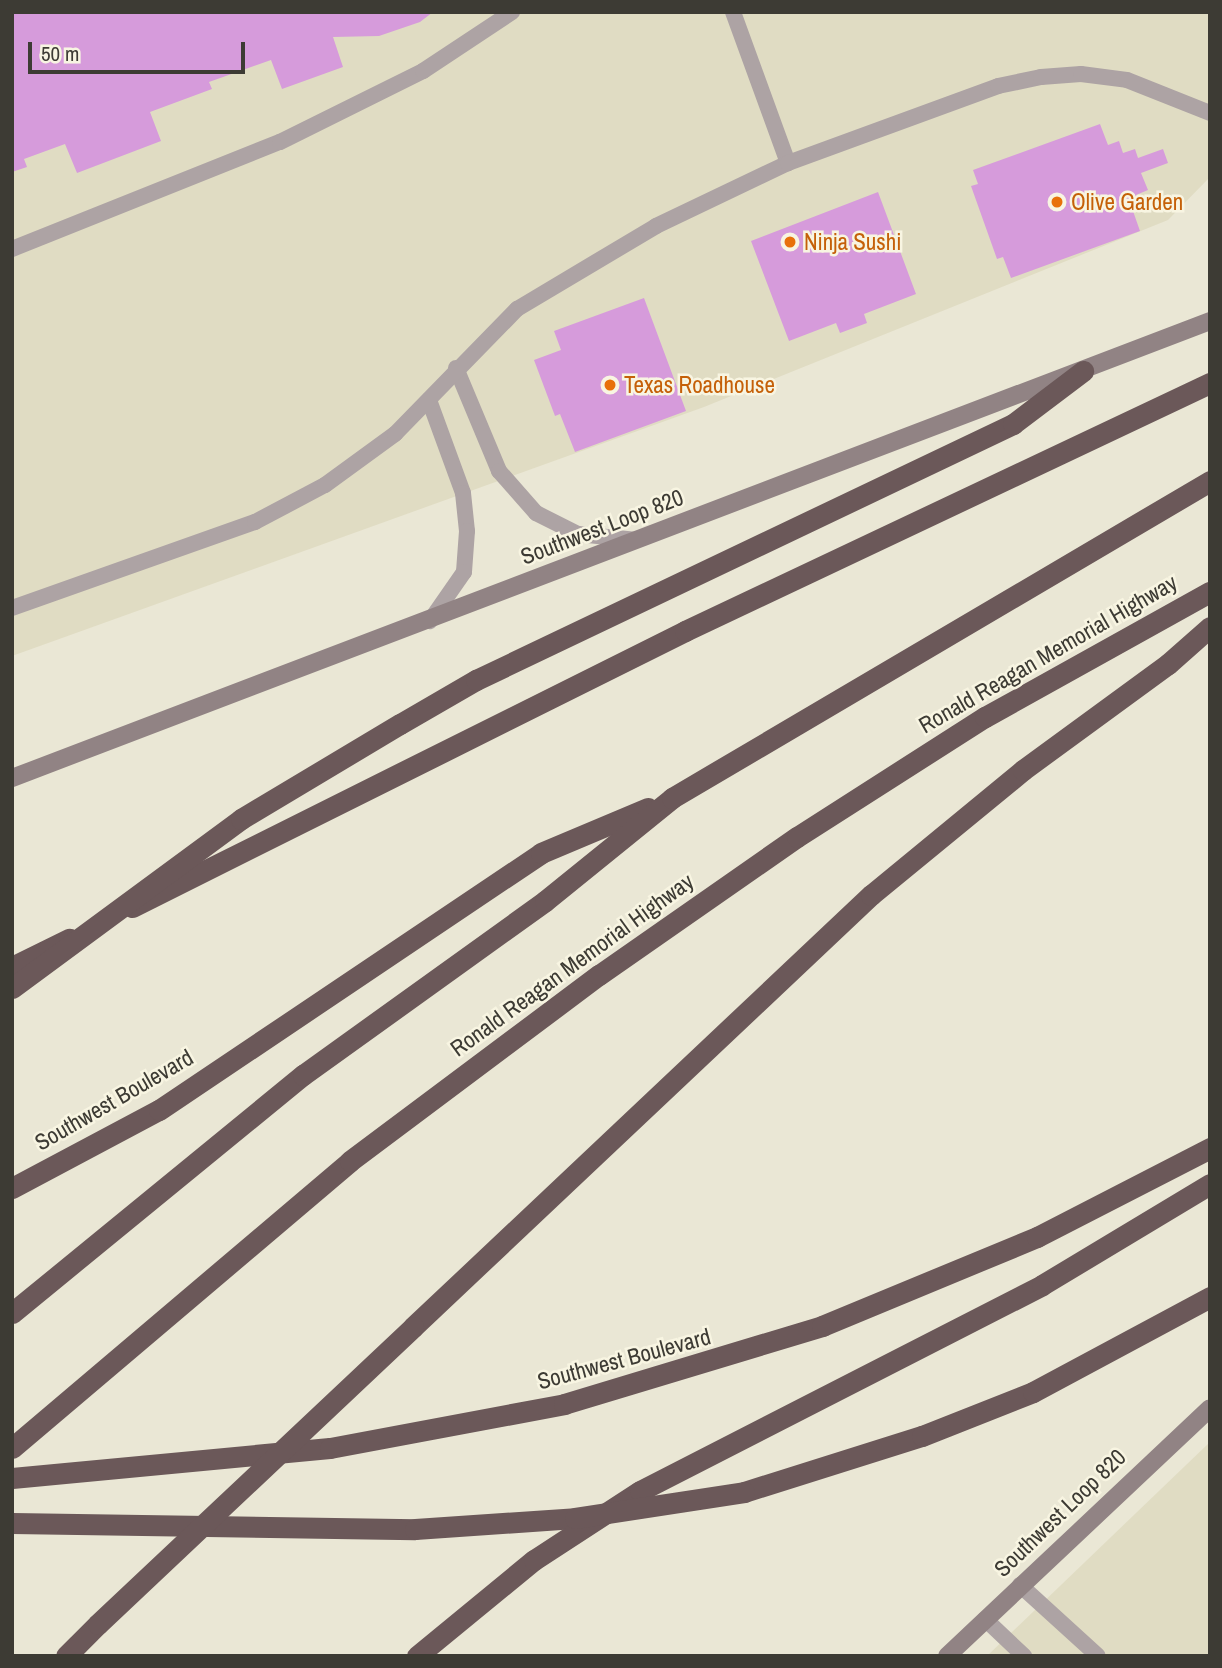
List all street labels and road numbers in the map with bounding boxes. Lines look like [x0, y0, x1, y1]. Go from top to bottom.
street label: Southwest Loop 820 [517, 483, 687, 571]
street label: Ronald Reagan Memorial Highway [914, 569, 1182, 739]
street label: Ronald Reagan Memorial Highway [445, 868, 699, 1062]
street label: Southwest Boulevard [30, 1043, 198, 1157]
street label: Southwest Boulevard [534, 1323, 714, 1395]
street label: Southwest Loop 820 [989, 1443, 1131, 1583]

